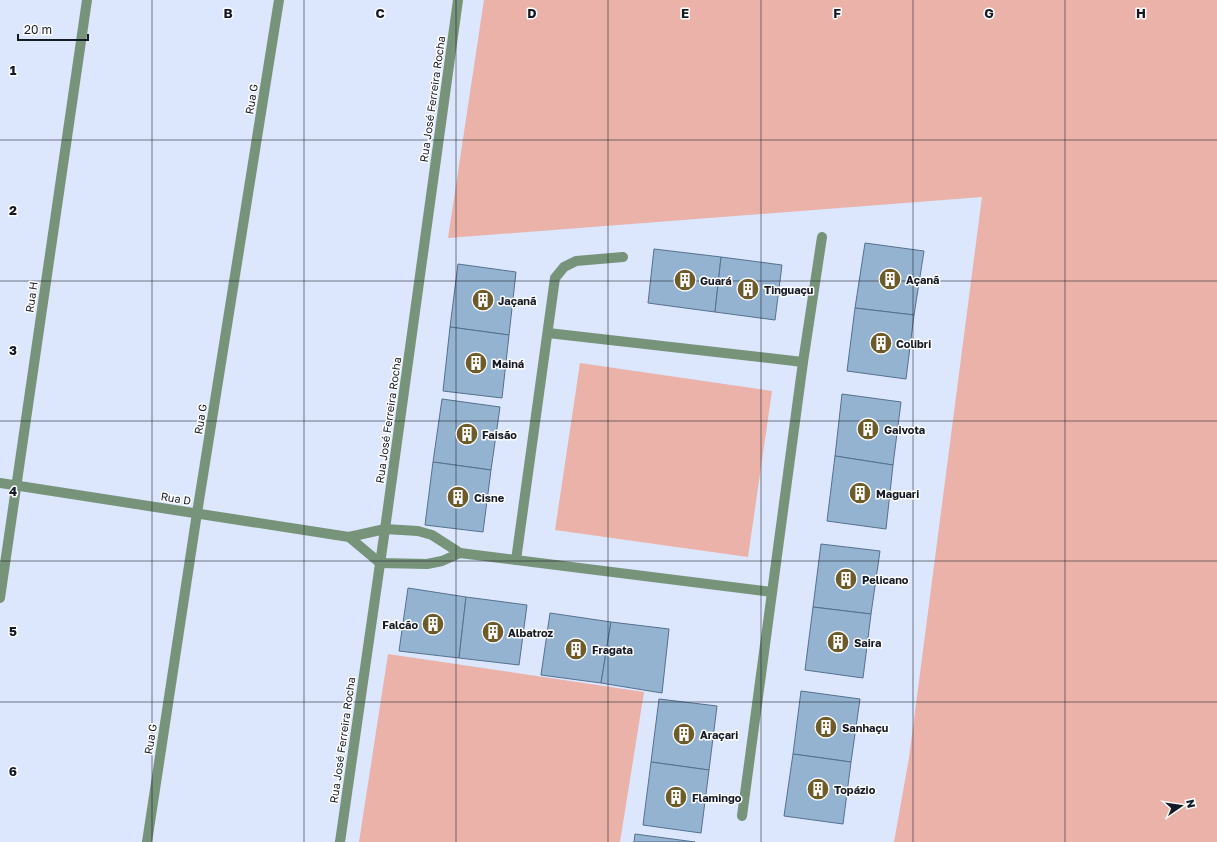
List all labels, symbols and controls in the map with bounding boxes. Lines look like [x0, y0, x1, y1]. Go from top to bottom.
text: B [223, 5, 233, 21]
text: C [375, 5, 385, 21]
text: D [527, 5, 537, 21]
text: E [681, 5, 689, 21]
text: F [833, 5, 841, 21]
text: G [984, 5, 994, 21]
text: H [1136, 5, 1146, 21]
scale bar [18, 16, 88, 42]
text: 20 m [24, 22, 52, 37]
street label: Rua José Ferreira Rocha [417, 35, 447, 163]
text: 1 [10, 62, 17, 78]
street label: Rua G [242, 83, 260, 115]
text: 2 [9, 202, 17, 218]
building icon: Açanã [877, 266, 903, 292]
building icon: Guará [672, 267, 698, 293]
place label: Açanã [906, 273, 939, 286]
place label: Guará [700, 274, 732, 287]
building icon: Tinguaçu [735, 276, 761, 302]
street label: Rua H [22, 281, 40, 313]
place label: Tinguaçu [764, 283, 813, 296]
building icon: Jaçanã [470, 287, 496, 313]
place label: Jaçanã [498, 294, 536, 307]
building icon: Colibri [868, 330, 894, 356]
place label: Colibri [896, 337, 931, 350]
text: 3 [9, 342, 17, 358]
building icon: Mainá [463, 350, 489, 376]
street label: Rua José Ferreira Rocha [373, 356, 403, 484]
place label: Mainá [492, 357, 524, 370]
street label: Rua G [191, 403, 209, 435]
building icon: Gaivota [855, 416, 881, 442]
building icon: Faisão [454, 421, 480, 447]
place label: Gaivota [884, 423, 925, 436]
place label: Faisão [482, 428, 517, 441]
building icon: Maguari [847, 480, 873, 506]
text: 4 [9, 483, 17, 499]
building icon: Cisne [445, 484, 471, 510]
place label: Maguari [876, 487, 919, 500]
street label: Rua D [160, 489, 192, 507]
place label: Cisne [474, 491, 505, 504]
building icon: Pelicano [833, 566, 859, 592]
place label: Pelicano [862, 573, 909, 586]
building icon: Falcão [420, 611, 446, 637]
place label: Falcão [382, 618, 418, 631]
building icon: Albatroz [480, 619, 506, 645]
text: 5 [9, 623, 17, 639]
place label: Albatroz [508, 626, 554, 639]
building icon: Saira [825, 629, 851, 655]
building icon: Fragata [563, 636, 589, 662]
place label: Saira [854, 636, 881, 649]
place label: Fragata [592, 643, 633, 656]
street label: Rua José Ferreira Rocha [327, 676, 357, 804]
building icon: Sanhaçu [813, 714, 839, 740]
building icon: Araçari [671, 721, 697, 747]
place label: Sanhaçu [842, 721, 888, 734]
street label: Rua G [141, 723, 159, 755]
place label: Araçari [700, 728, 738, 741]
text: 6 [9, 763, 17, 779]
building icon: Topázio [805, 776, 831, 802]
place label: Topázio [834, 783, 876, 796]
building icon: Flamingo [663, 784, 689, 810]
north arrow [1161, 786, 1201, 826]
place label: Flamingo [692, 791, 742, 804]
text: N [1184, 798, 1199, 809]

